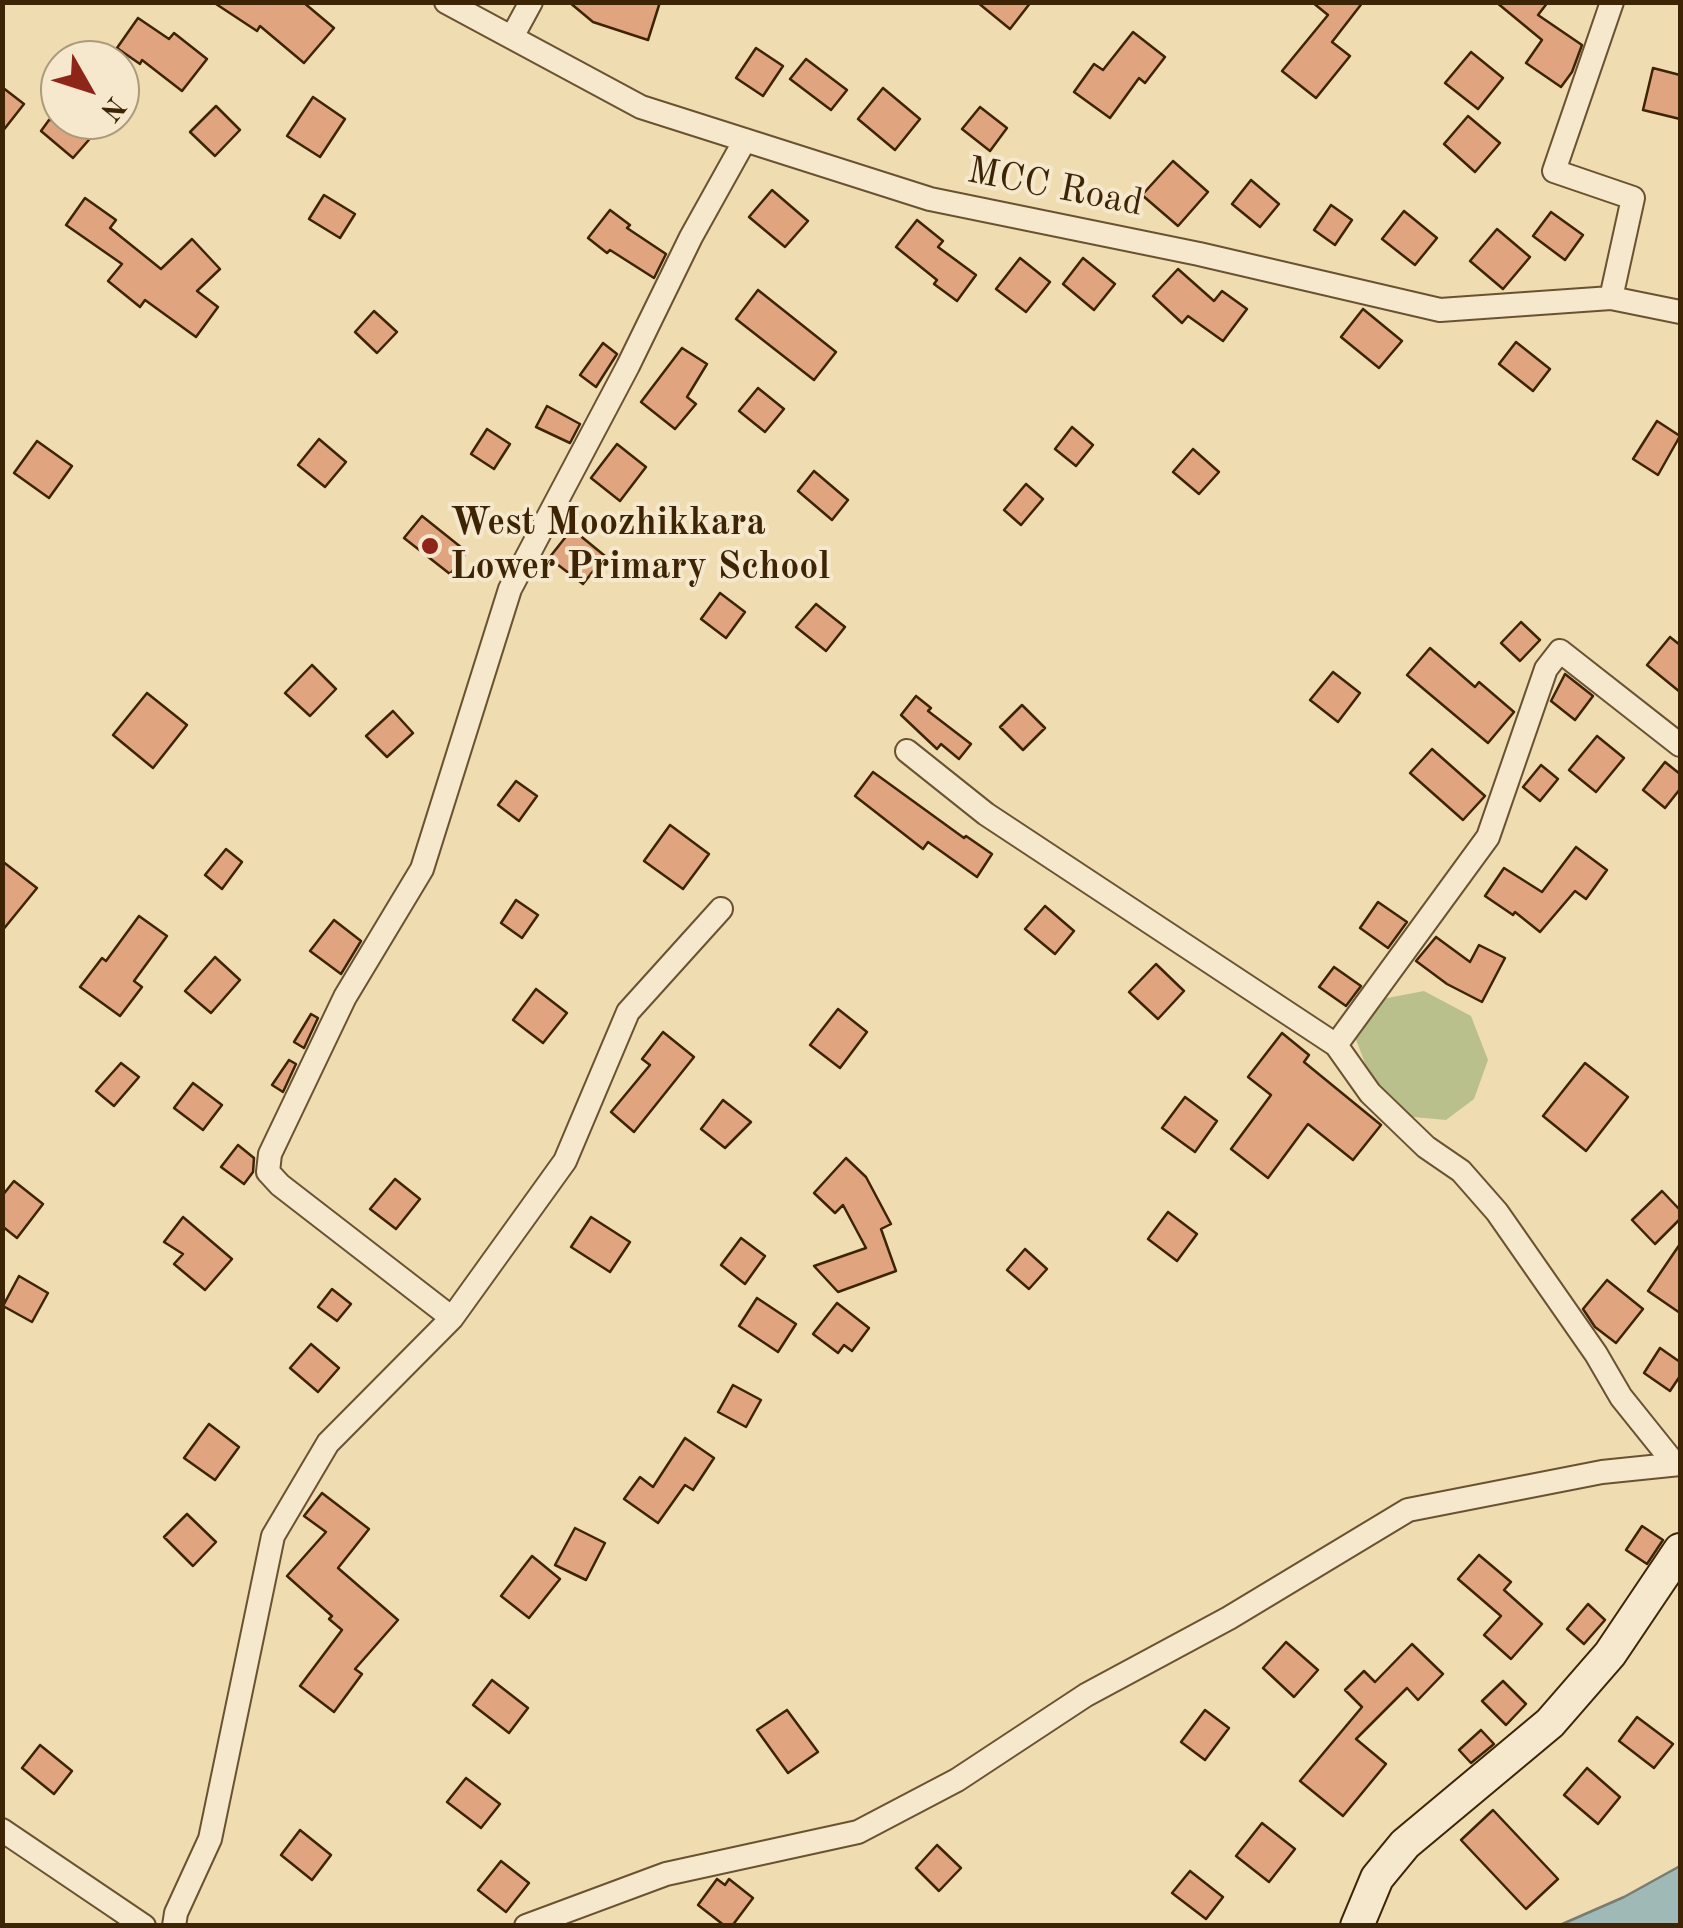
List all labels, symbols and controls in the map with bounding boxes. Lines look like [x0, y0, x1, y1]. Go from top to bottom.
north arrow [40, 40, 140, 140]
text: N [94, 90, 129, 125]
street label: MCC Road [963, 149, 1147, 227]
place label: West Moozhikkara Lower Primary School [450, 501, 830, 590]
marker: West Moozhikkara Lower Primary School [419, 535, 441, 557]

